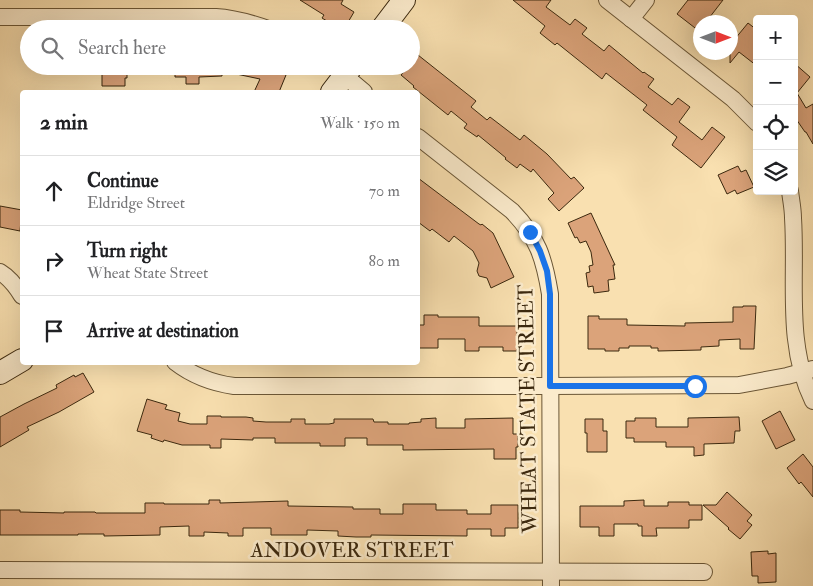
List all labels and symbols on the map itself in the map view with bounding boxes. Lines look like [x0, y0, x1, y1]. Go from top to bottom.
north arrow [693, 15, 738, 60]
route end [519, 221, 542, 244]
street label: WHEAT STATE STREET [512, 284, 544, 535]
route start [684, 375, 707, 398]
street label: ANDOVER STREET [249, 537, 454, 564]

